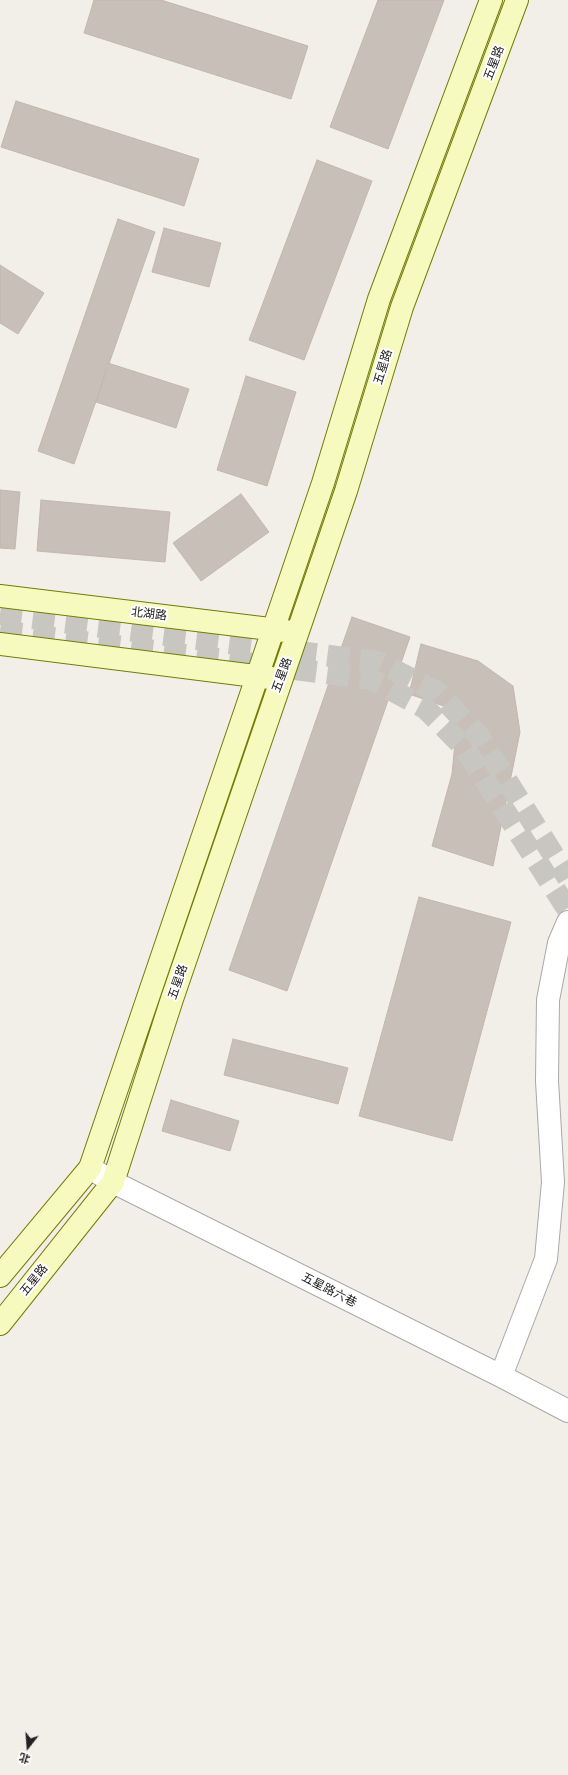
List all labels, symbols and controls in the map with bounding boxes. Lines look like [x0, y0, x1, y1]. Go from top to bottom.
street label: 五星路 [481, 44, 507, 82]
street label: 五星路 [371, 348, 395, 386]
street label: 北湖路 [130, 605, 168, 623]
street label: 五星路 [269, 656, 295, 694]
street label: 五星路 [165, 963, 191, 1001]
street label: 五星路 [17, 1261, 51, 1299]
street label: 五星路六巷 [299, 1270, 359, 1310]
north arrow [8, 1727, 48, 1767]
text: 北 [17, 1750, 32, 1767]

